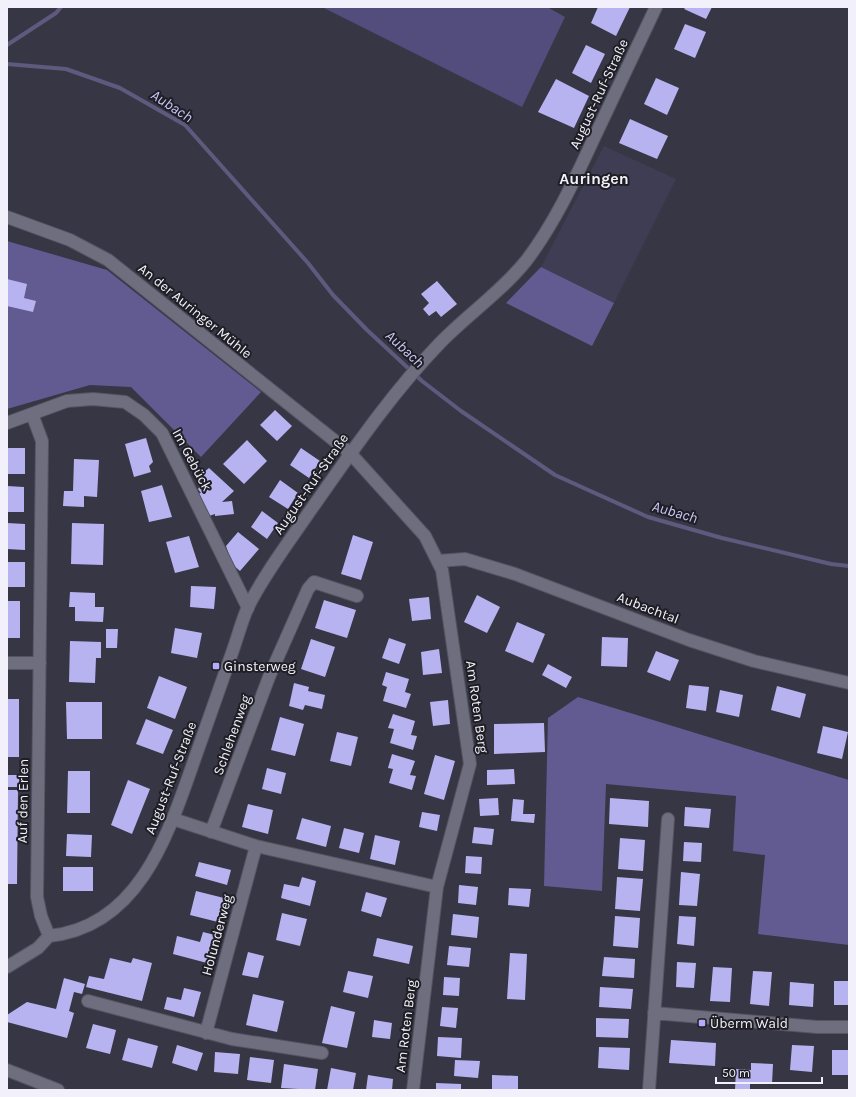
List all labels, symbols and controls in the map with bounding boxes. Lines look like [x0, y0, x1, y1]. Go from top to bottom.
street label: August-Ruf-Straße [566, 36, 632, 152]
water label: Aubach [148, 86, 196, 126]
district label: Auringen [559, 169, 629, 188]
street label: An der Auringer Mühle [135, 260, 255, 362]
water label: Aubach [382, 327, 428, 371]
street label: Im Gebück [168, 426, 216, 494]
street label: August-Ruf-Straße [270, 430, 352, 538]
water label: Aubach [650, 497, 700, 527]
street label: Aubachtal [615, 588, 681, 628]
place label: Ginsterweg [224, 658, 296, 675]
street label: Am Roten Berg [462, 659, 492, 755]
marker: Ginsterweg [211, 661, 221, 671]
street label: Schlehenweg [210, 692, 254, 778]
street label: August-Ruf-Straße [142, 719, 200, 837]
street label: Auf den Erlen [14, 759, 32, 843]
street label: Holunderweg [198, 892, 236, 978]
street label: Am Roten Berg [392, 978, 420, 1073]
place label: Überm Wald [710, 1015, 788, 1032]
marker: Überm Wald [697, 1018, 707, 1028]
scale bar [716, 1059, 822, 1085]
text: 50 m [722, 1066, 750, 1080]

